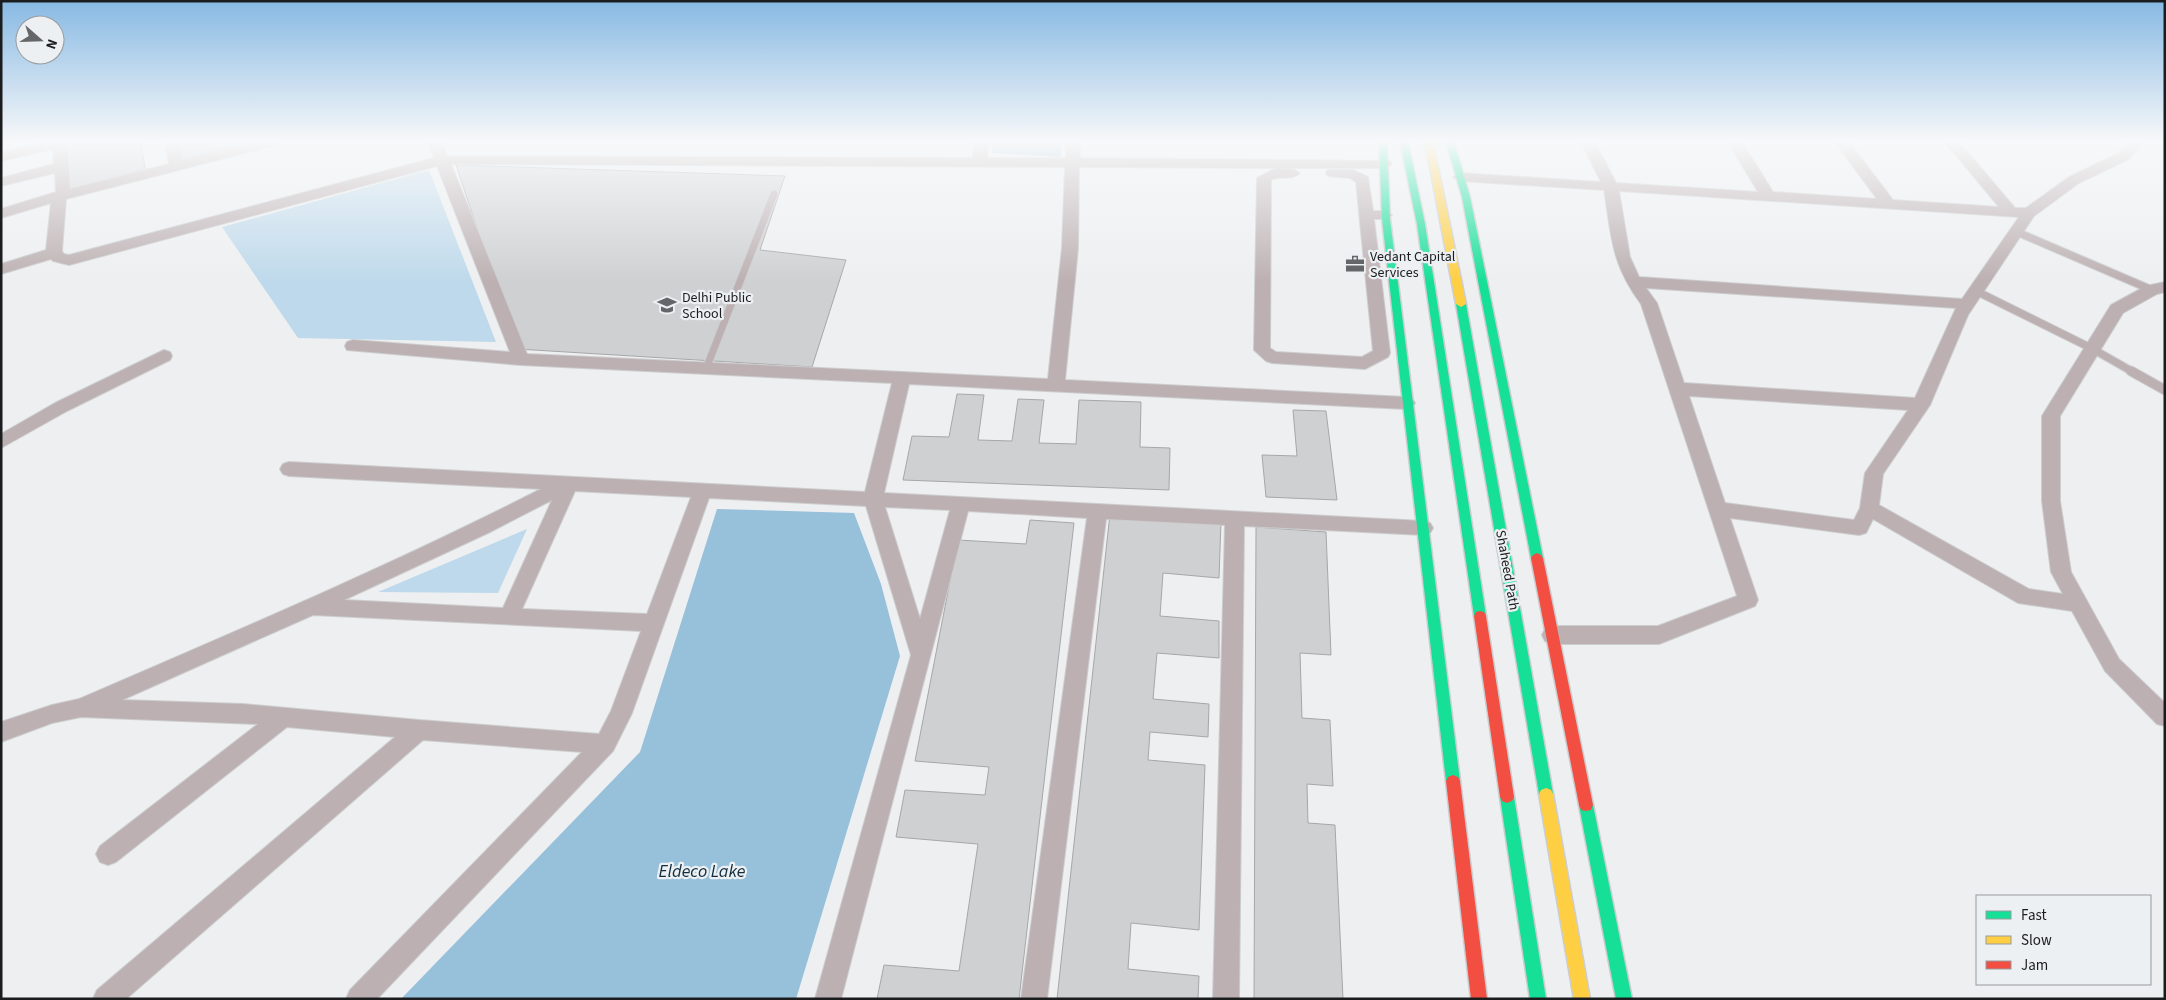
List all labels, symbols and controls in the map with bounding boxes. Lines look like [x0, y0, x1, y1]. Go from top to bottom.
north arrow [15, 15, 65, 65]
text: N [40, 36, 62, 52]
place label: Vedant Capital Services [1370, 247, 1456, 283]
office icon: Vedant Capital Services [1344, 253, 1366, 275]
place label: Delhi Public School [682, 288, 752, 324]
school or university icon: Delhi Public School [656, 294, 678, 316]
street label: Shaheed Path [1490, 529, 1524, 612]
water label: Eldeco Lake [659, 859, 746, 884]
legend [1976, 895, 2151, 985]
text: Fast [2021, 905, 2047, 926]
text: Slow [2021, 930, 2052, 951]
text: Jam [2021, 955, 2048, 976]

